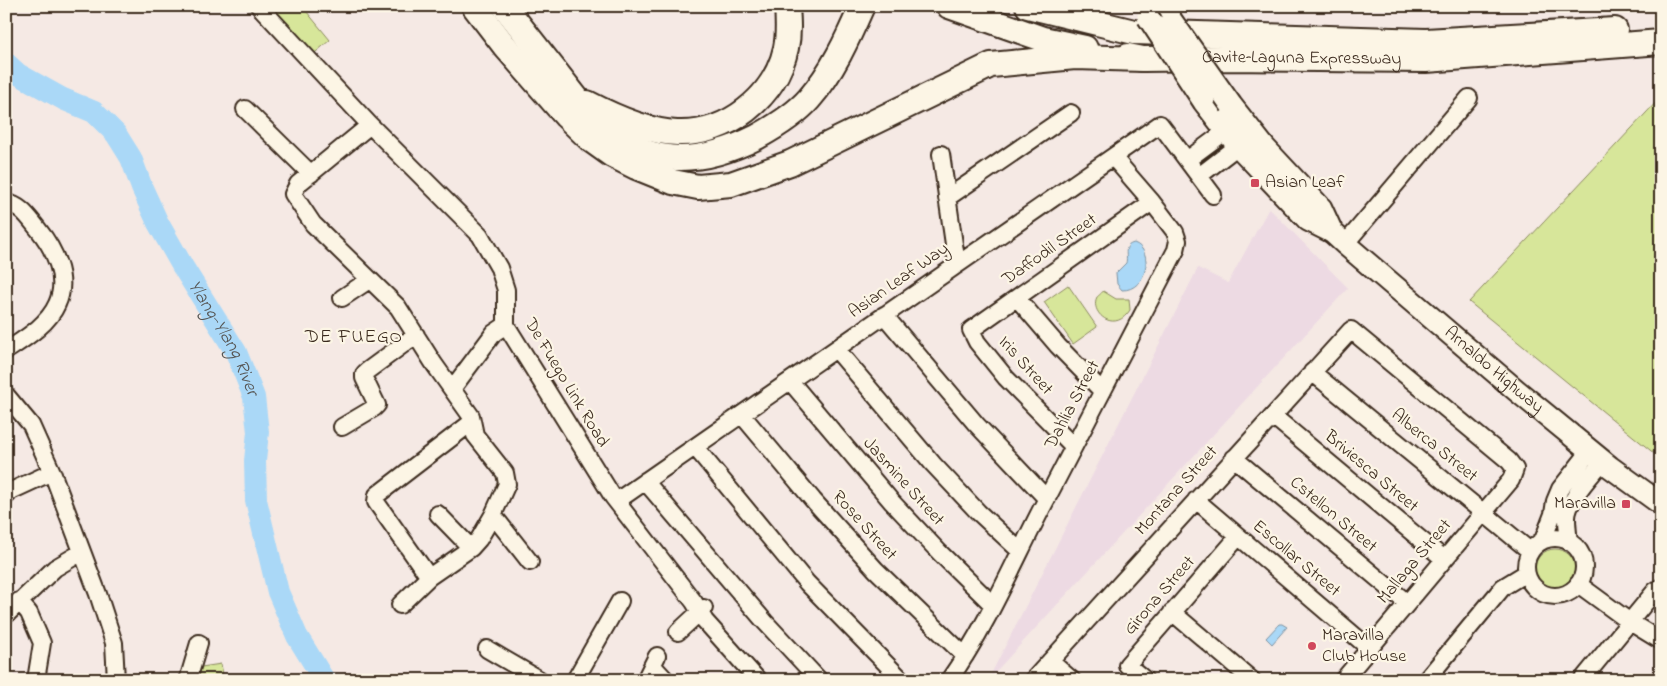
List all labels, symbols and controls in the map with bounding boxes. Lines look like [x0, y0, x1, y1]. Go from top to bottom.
street label: Cavite–Laguna Expressway [1202, 45, 1402, 73]
place label: Asian Leaf [1265, 170, 1345, 196]
marker: Asian Leaf [1249, 177, 1261, 189]
street label: Daffodil Street [997, 208, 1103, 293]
street label: Asian Leaf Way [843, 237, 955, 325]
water label: Ylang-Ylang River [181, 275, 266, 402]
street label: De Fuego Link Road [516, 313, 615, 453]
street label: Arnaldo Highway [1438, 321, 1549, 420]
district label: DE FUEGO [304, 324, 403, 351]
street label: Iris Street [991, 331, 1059, 401]
street label: Dahlia Street [1038, 356, 1107, 455]
street label: Alberca Street [1385, 403, 1483, 489]
street label: Briviesca Street [1317, 424, 1424, 519]
street label: Jasmine Street [856, 432, 950, 532]
street label: Montana Street [1129, 440, 1225, 542]
street label: Cstellon Street [1284, 471, 1382, 559]
street label: Rose Street [825, 485, 903, 567]
place label: Maravilla [1554, 491, 1616, 517]
marker: Maravilla [1620, 498, 1632, 510]
street label: Escollar Street [1246, 514, 1346, 604]
street label: Mallaga Street [1372, 514, 1459, 611]
street label: Girona Street [1118, 551, 1202, 641]
place label: Maravilla Club House [1322, 623, 1407, 670]
marker: Maravilla Club House [1306, 640, 1318, 652]

